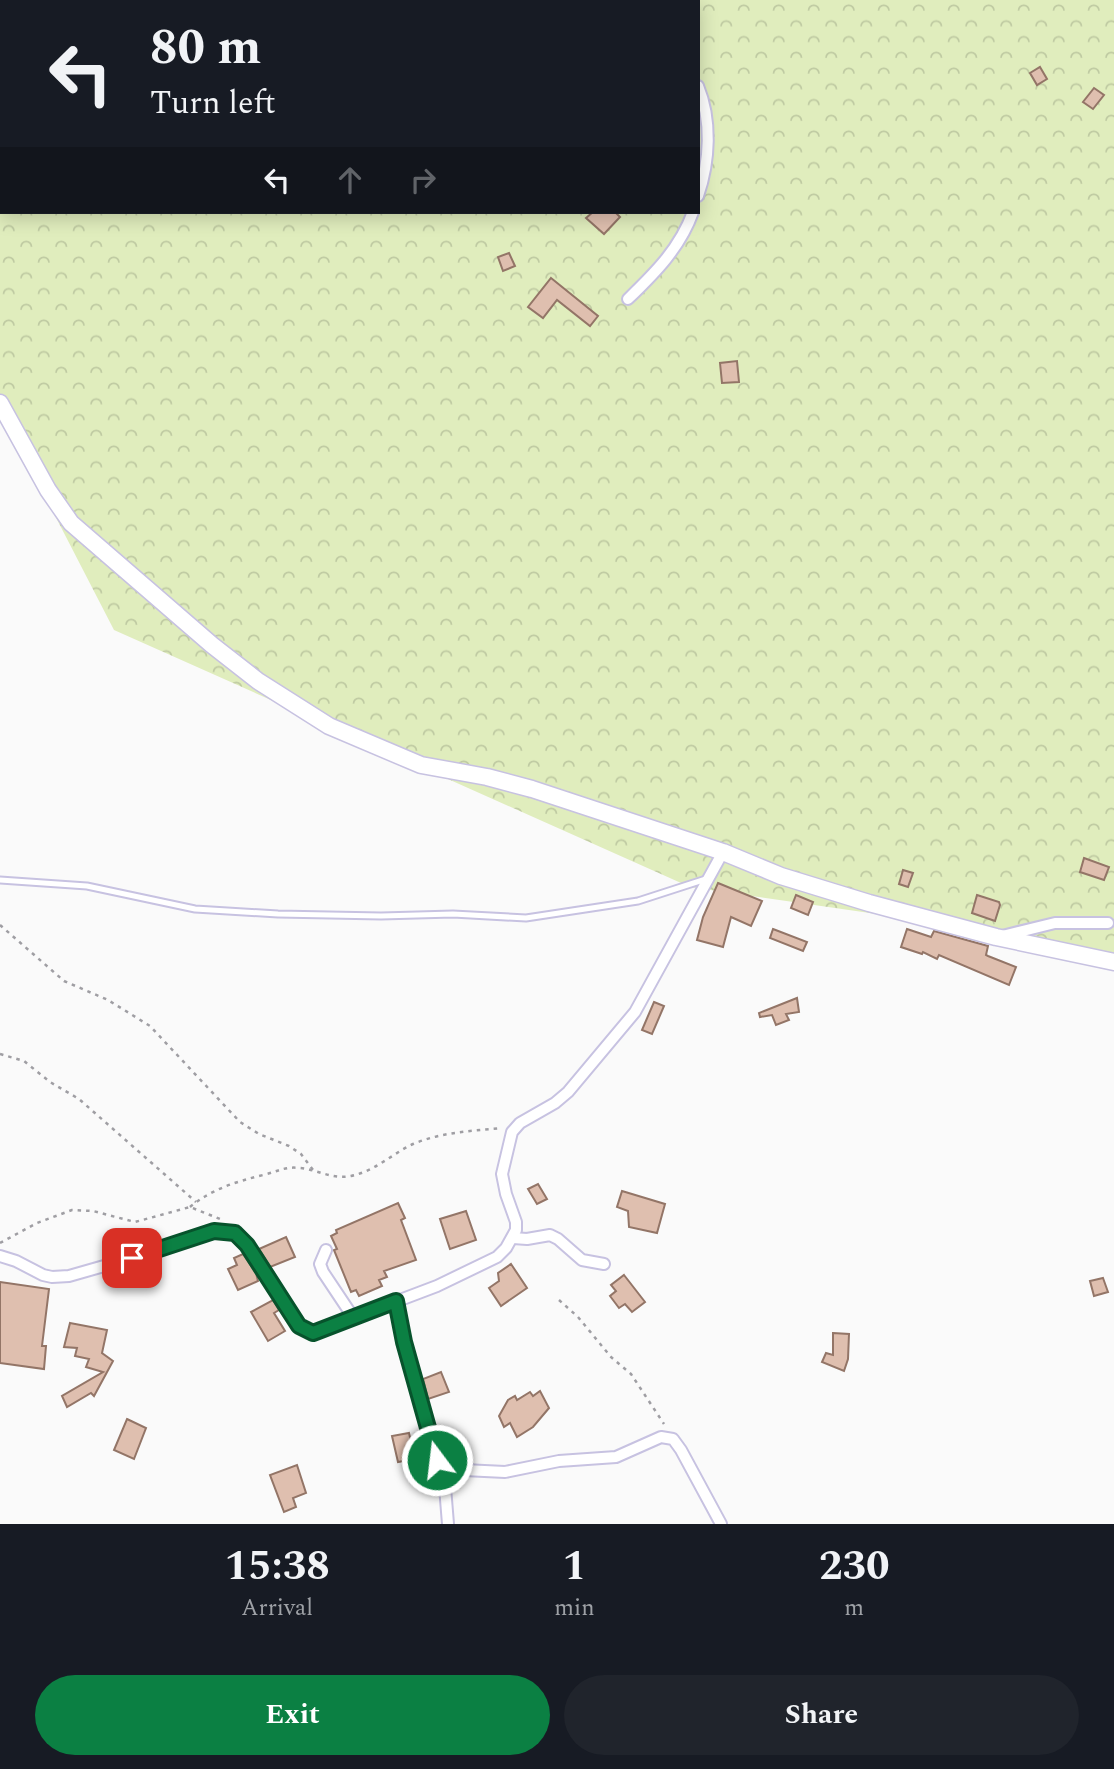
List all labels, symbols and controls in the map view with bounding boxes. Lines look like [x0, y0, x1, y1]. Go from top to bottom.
text: 80 m [150, 11, 261, 86]
icon: left [35, 28, 126, 119]
text: Turn left [150, 79, 276, 128]
icon: left [258, 161, 296, 199]
icon: ahead [331, 161, 369, 199]
icon: right [404, 161, 442, 199]
pin [102, 1228, 162, 1288]
icon: arrive [113, 1239, 151, 1277]
position arrow [400, 1423, 474, 1497]
text: 15:38 [224, 1535, 330, 1598]
text: 1 [563, 1535, 586, 1598]
text: 230 [819, 1535, 890, 1598]
text: Arrival [241, 1591, 313, 1626]
text: min [554, 1591, 595, 1626]
text: m [844, 1591, 864, 1626]
button: Exit [35, 1675, 550, 1755]
button: Share [564, 1675, 1079, 1755]

